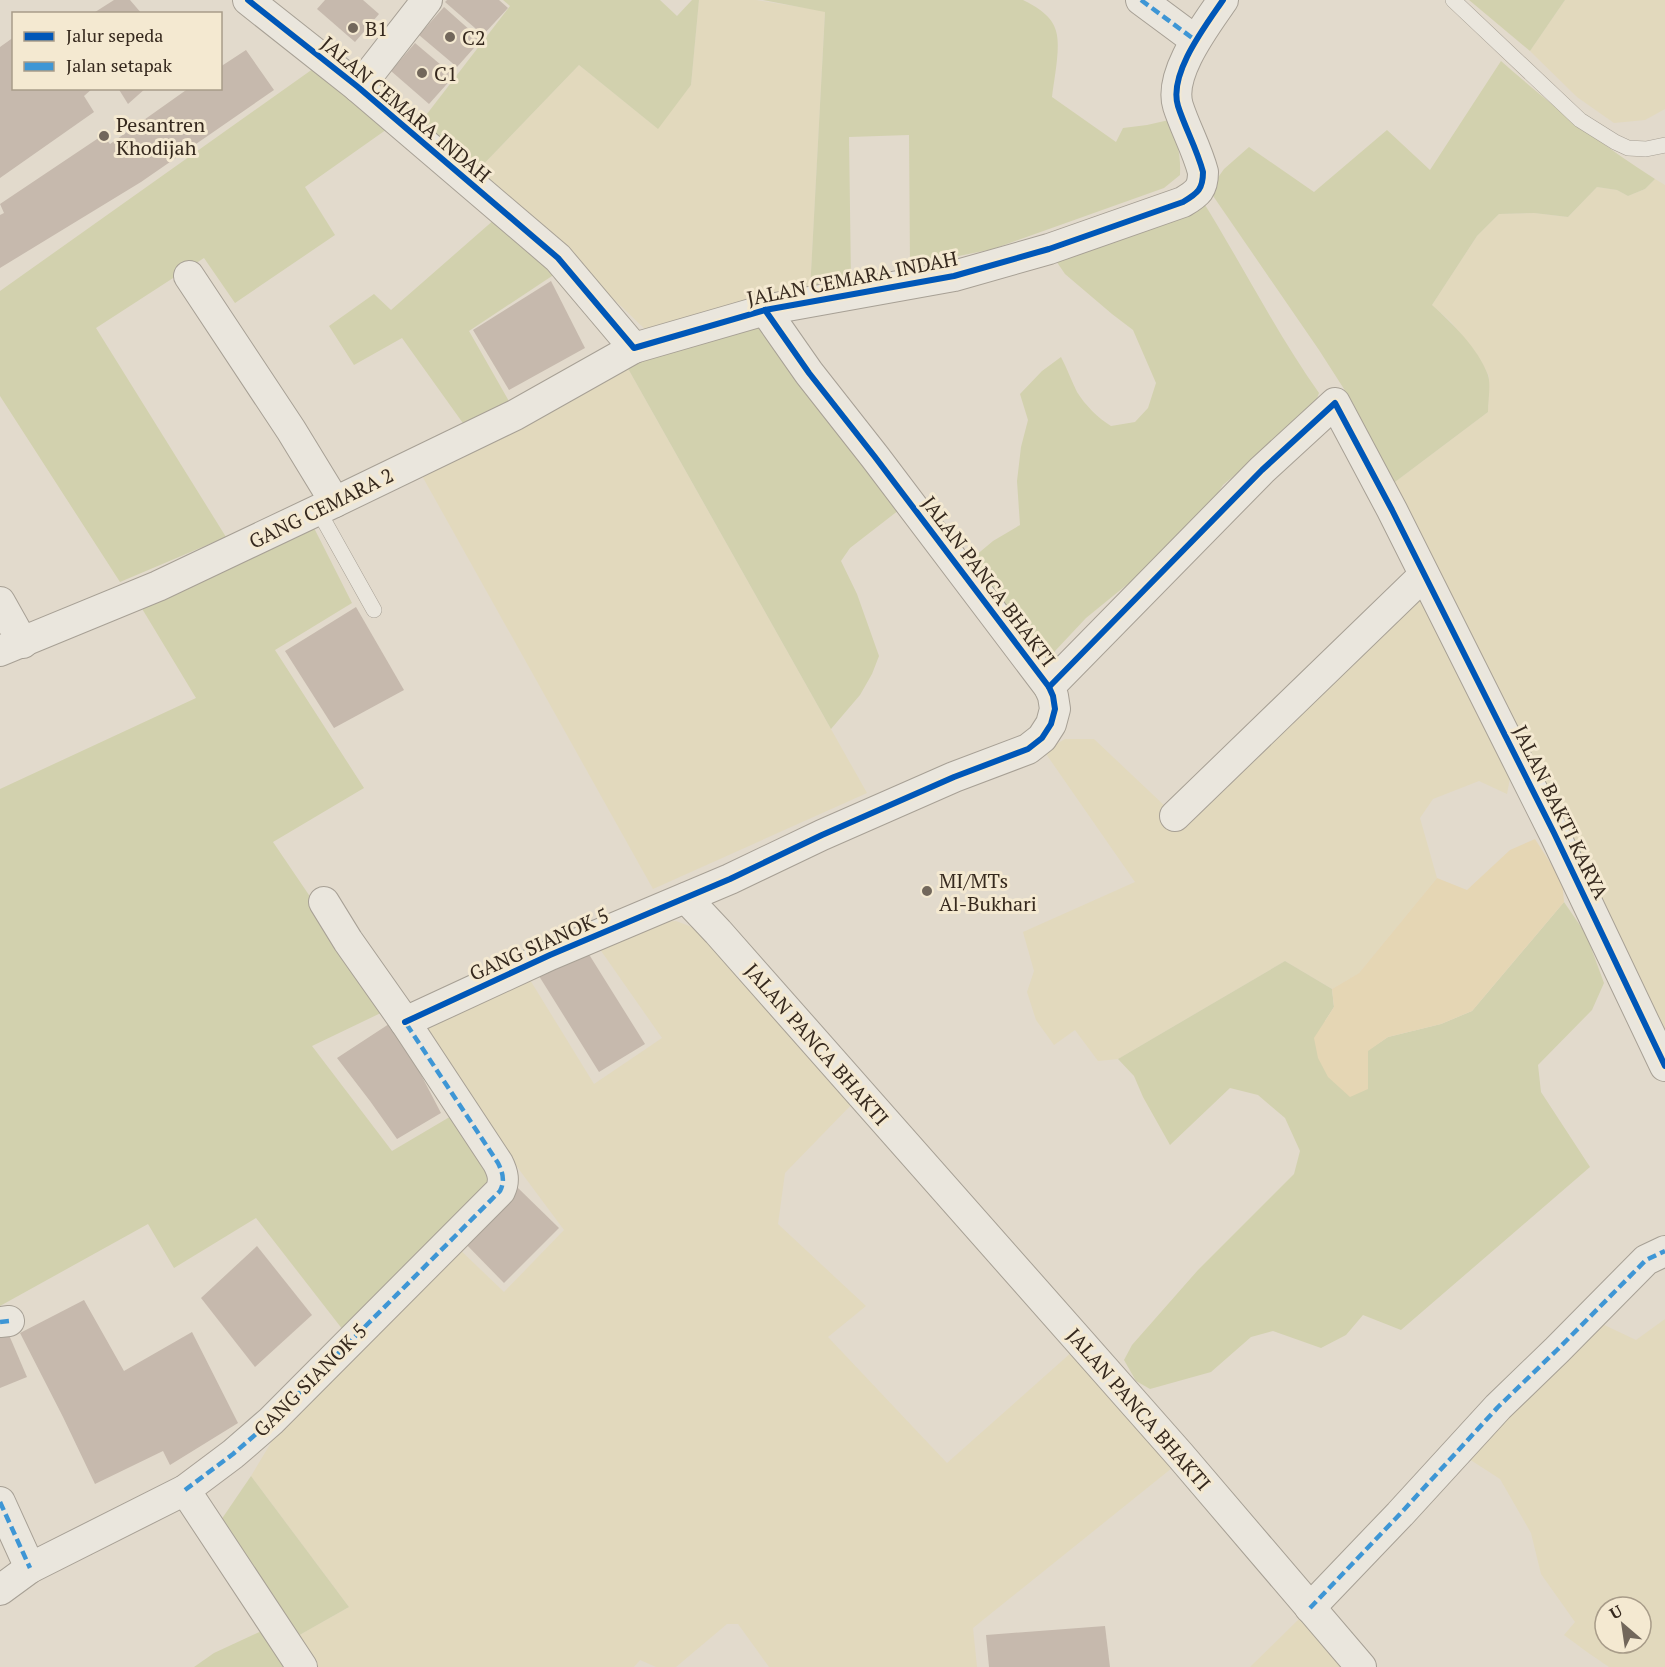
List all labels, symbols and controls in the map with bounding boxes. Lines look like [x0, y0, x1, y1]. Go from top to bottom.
legend [12, 12, 222, 90]
place label: B1 [365, 15, 388, 42]
marker: B1 [346, 21, 360, 35]
text: Jalur sepeda [66, 23, 163, 47]
place label: C2 [462, 24, 486, 51]
street label: JALAN CEMARA INDAH [315, 30, 497, 188]
marker: C2 [443, 30, 457, 44]
text: Jalan setapak [66, 53, 173, 77]
place label: C1 [434, 60, 458, 87]
marker: C1 [415, 66, 429, 80]
place label: Pesantren Khodijah [116, 111, 205, 161]
marker: Pesantren Khodijah [97, 129, 111, 143]
street label: JALAN CEMARA INDAH [744, 244, 960, 312]
street label: GANG CEMARA 2 [244, 461, 398, 555]
street label: JALAN PANCA BHAKTI [916, 490, 1062, 672]
street label: JALAN BAKTI KARYA [1507, 721, 1615, 904]
place label: MI/MTs Al-Bukhari [939, 867, 1037, 917]
marker: MI/MTs Al-Bukhari [920, 884, 934, 898]
street label: GANG SIANOK 5 [465, 901, 613, 987]
street label: JALAN PANCA BHAKTI [739, 957, 895, 1131]
street label: GANG SIANOK 5 [247, 1317, 373, 1443]
street label: JALAN PANCA BHAKTI [1061, 1322, 1217, 1496]
north arrow [1593, 1595, 1653, 1655]
text: U [1605, 1599, 1627, 1624]

